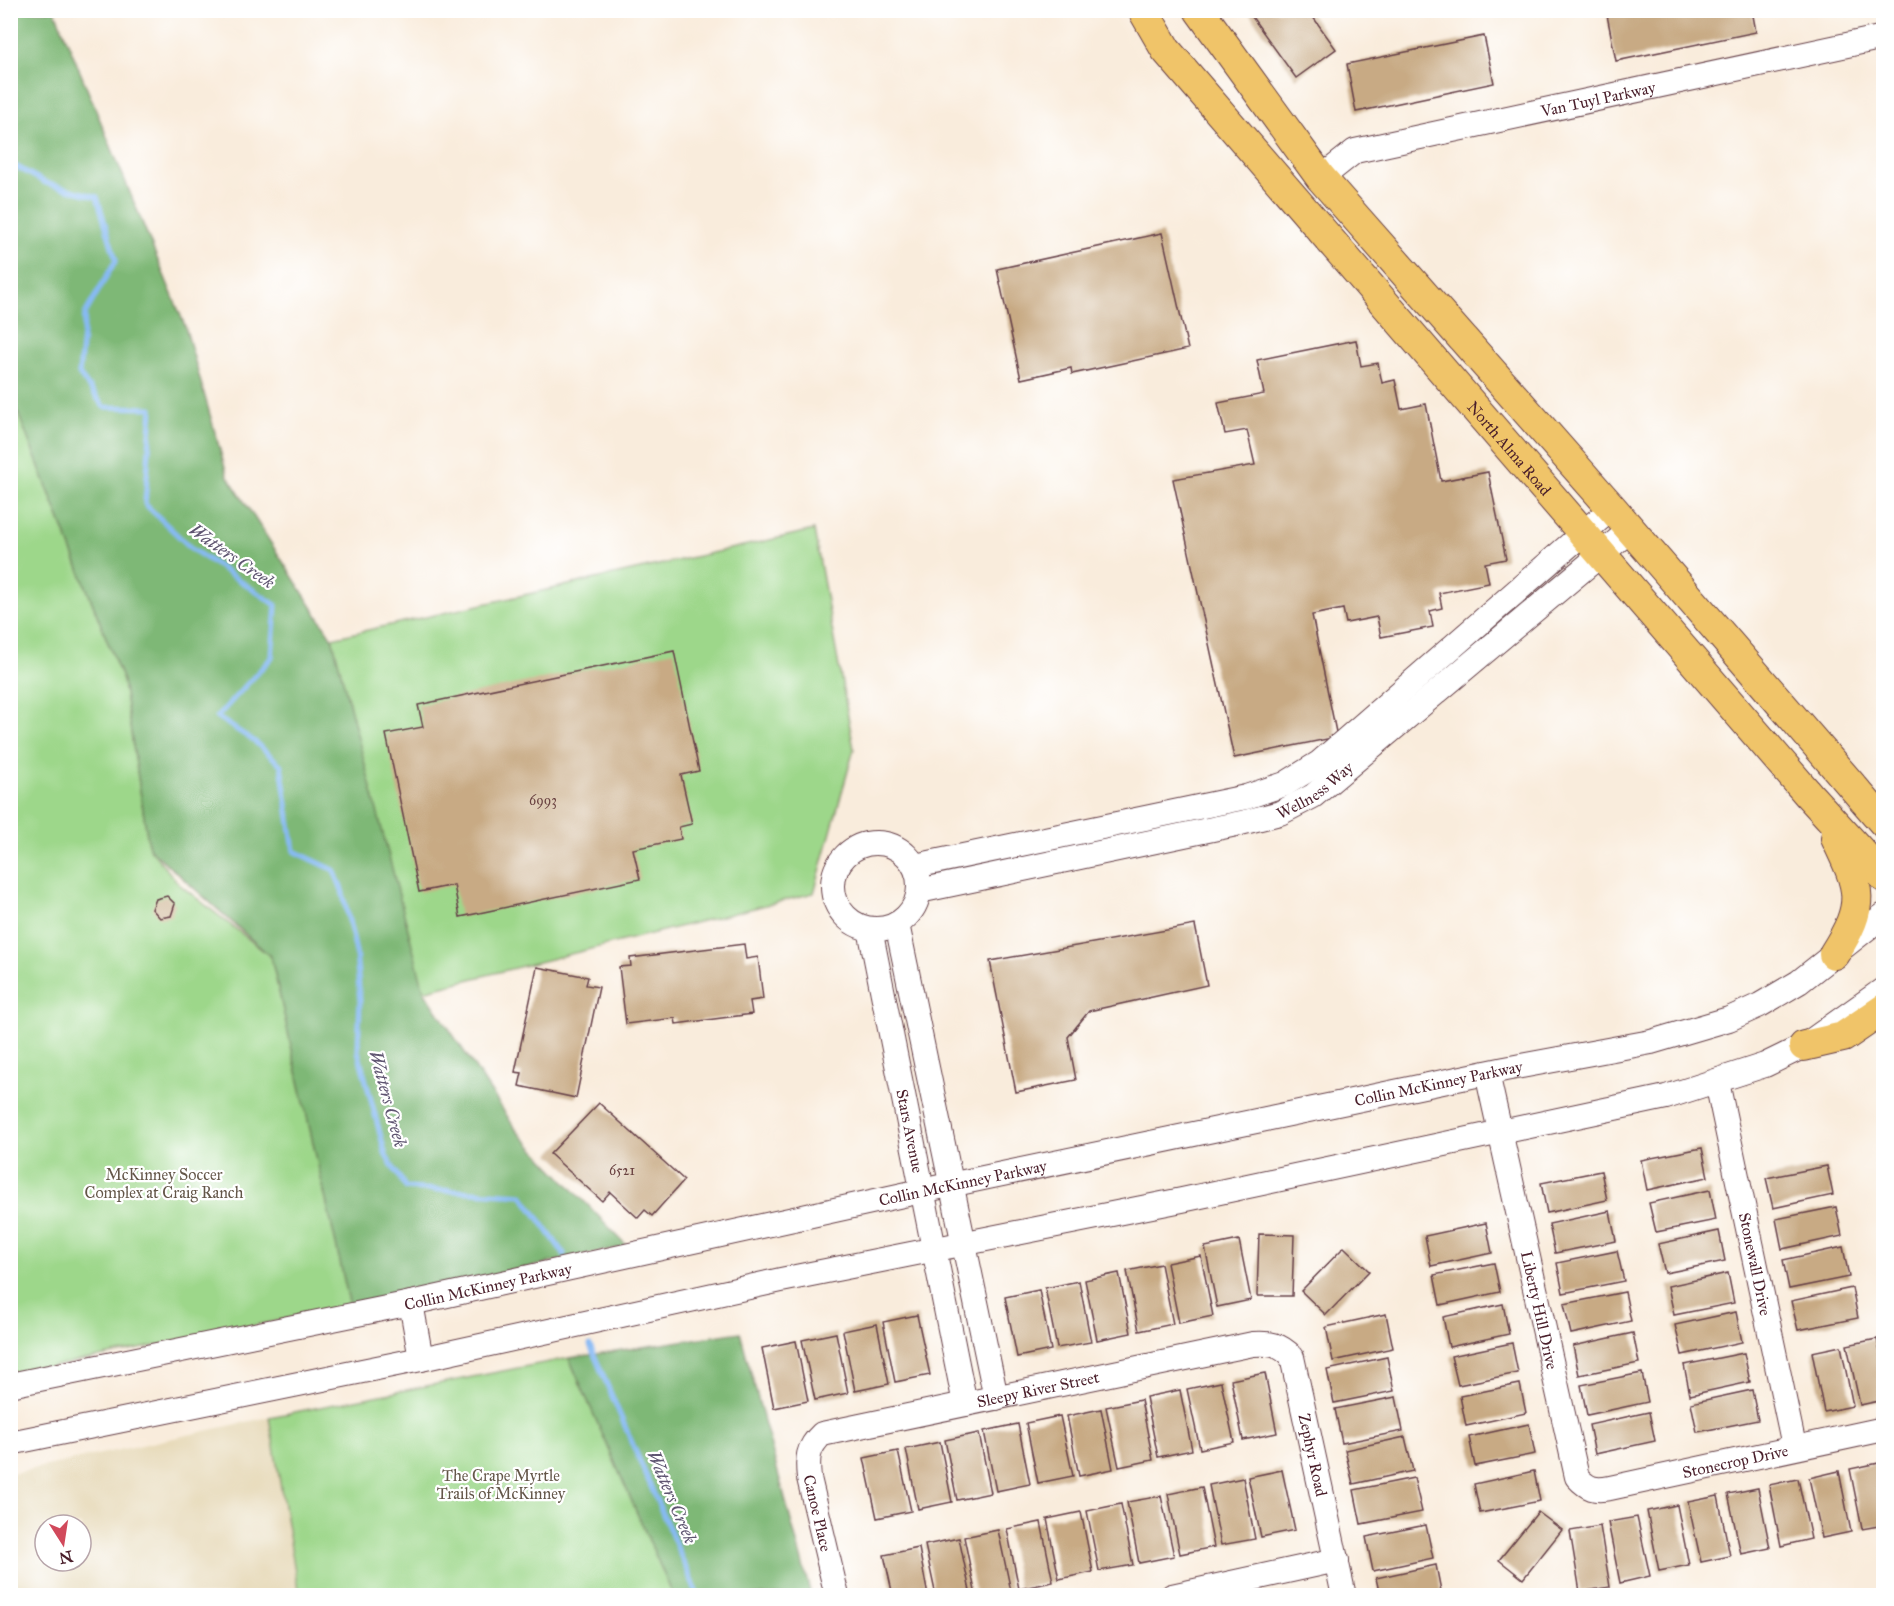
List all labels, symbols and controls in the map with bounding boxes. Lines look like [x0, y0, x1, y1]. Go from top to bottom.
street label: Van Tuyl Parkway [1538, 77, 1658, 121]
street label: North Alma Road [1463, 397, 1555, 499]
water label: Watters Creek [185, 519, 279, 593]
street label: Wellness Way [1273, 757, 1357, 823]
house number: 6993 [529, 792, 557, 809]
water label: Watters Creek [365, 1048, 411, 1150]
street label: Collin McKinney Parkway [1353, 1057, 1525, 1110]
street label: Stars Avenue [892, 1088, 928, 1175]
street label: Collin McKinney Parkway [877, 1156, 1049, 1210]
house number: 6521 [609, 1162, 636, 1179]
park label: McKinney Soccer Complex at Craig Ranch [85, 1165, 244, 1203]
street label: Stonewall Drive [1735, 1211, 1775, 1318]
street label: Liberty Hill Drive [1517, 1249, 1562, 1372]
street label: Collin McKinney Parkway [402, 1259, 574, 1314]
street label: Sleepy River Street [975, 1367, 1101, 1411]
street label: Zephyr Road [1295, 1412, 1331, 1498]
street label: Stonecrop Drive [1681, 1441, 1790, 1482]
water label: Watters Creek [642, 1447, 702, 1547]
park label: The Crape Myrtle Trails of McKinney [437, 1466, 566, 1503]
street label: Canoe Place [799, 1473, 836, 1554]
north arrow [33, 1513, 93, 1573]
text: N [57, 1546, 75, 1568]

